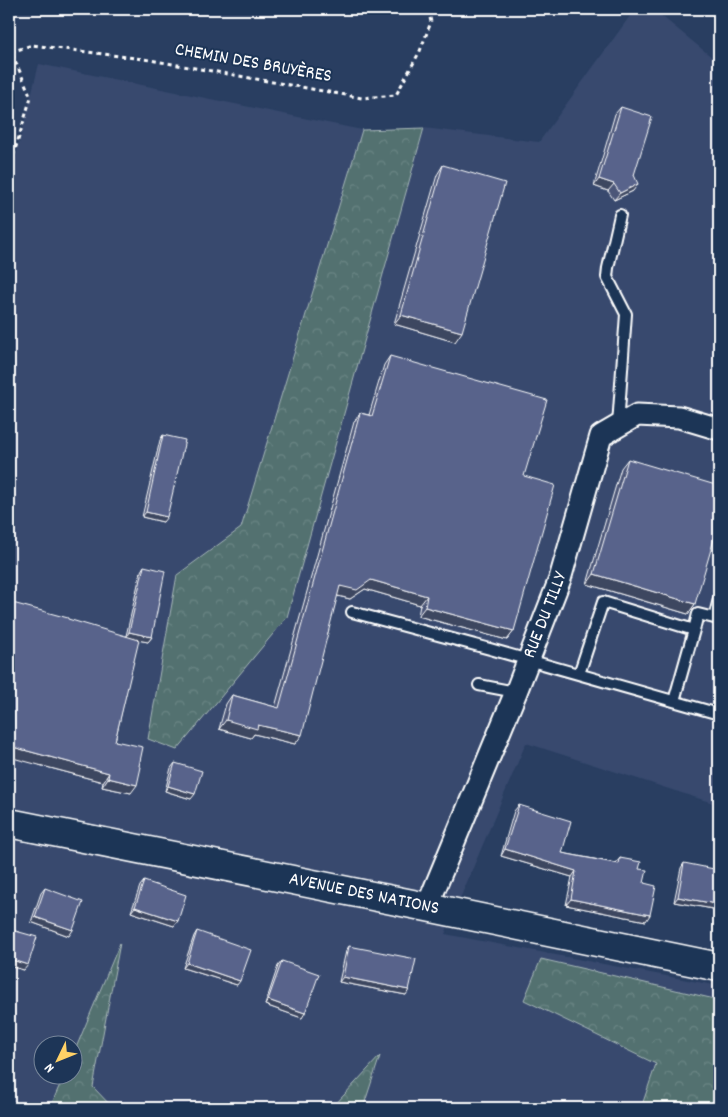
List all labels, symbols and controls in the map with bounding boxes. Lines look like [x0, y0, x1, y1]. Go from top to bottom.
street label: CHEMIN DES BRUYÈRES [172, 37, 334, 91]
street label: RUE DU TILLY [517, 568, 575, 663]
street label: AVENUE DES NATIONS [286, 866, 442, 923]
north arrow [32, 1034, 82, 1084]
text: N [40, 1058, 60, 1077]

